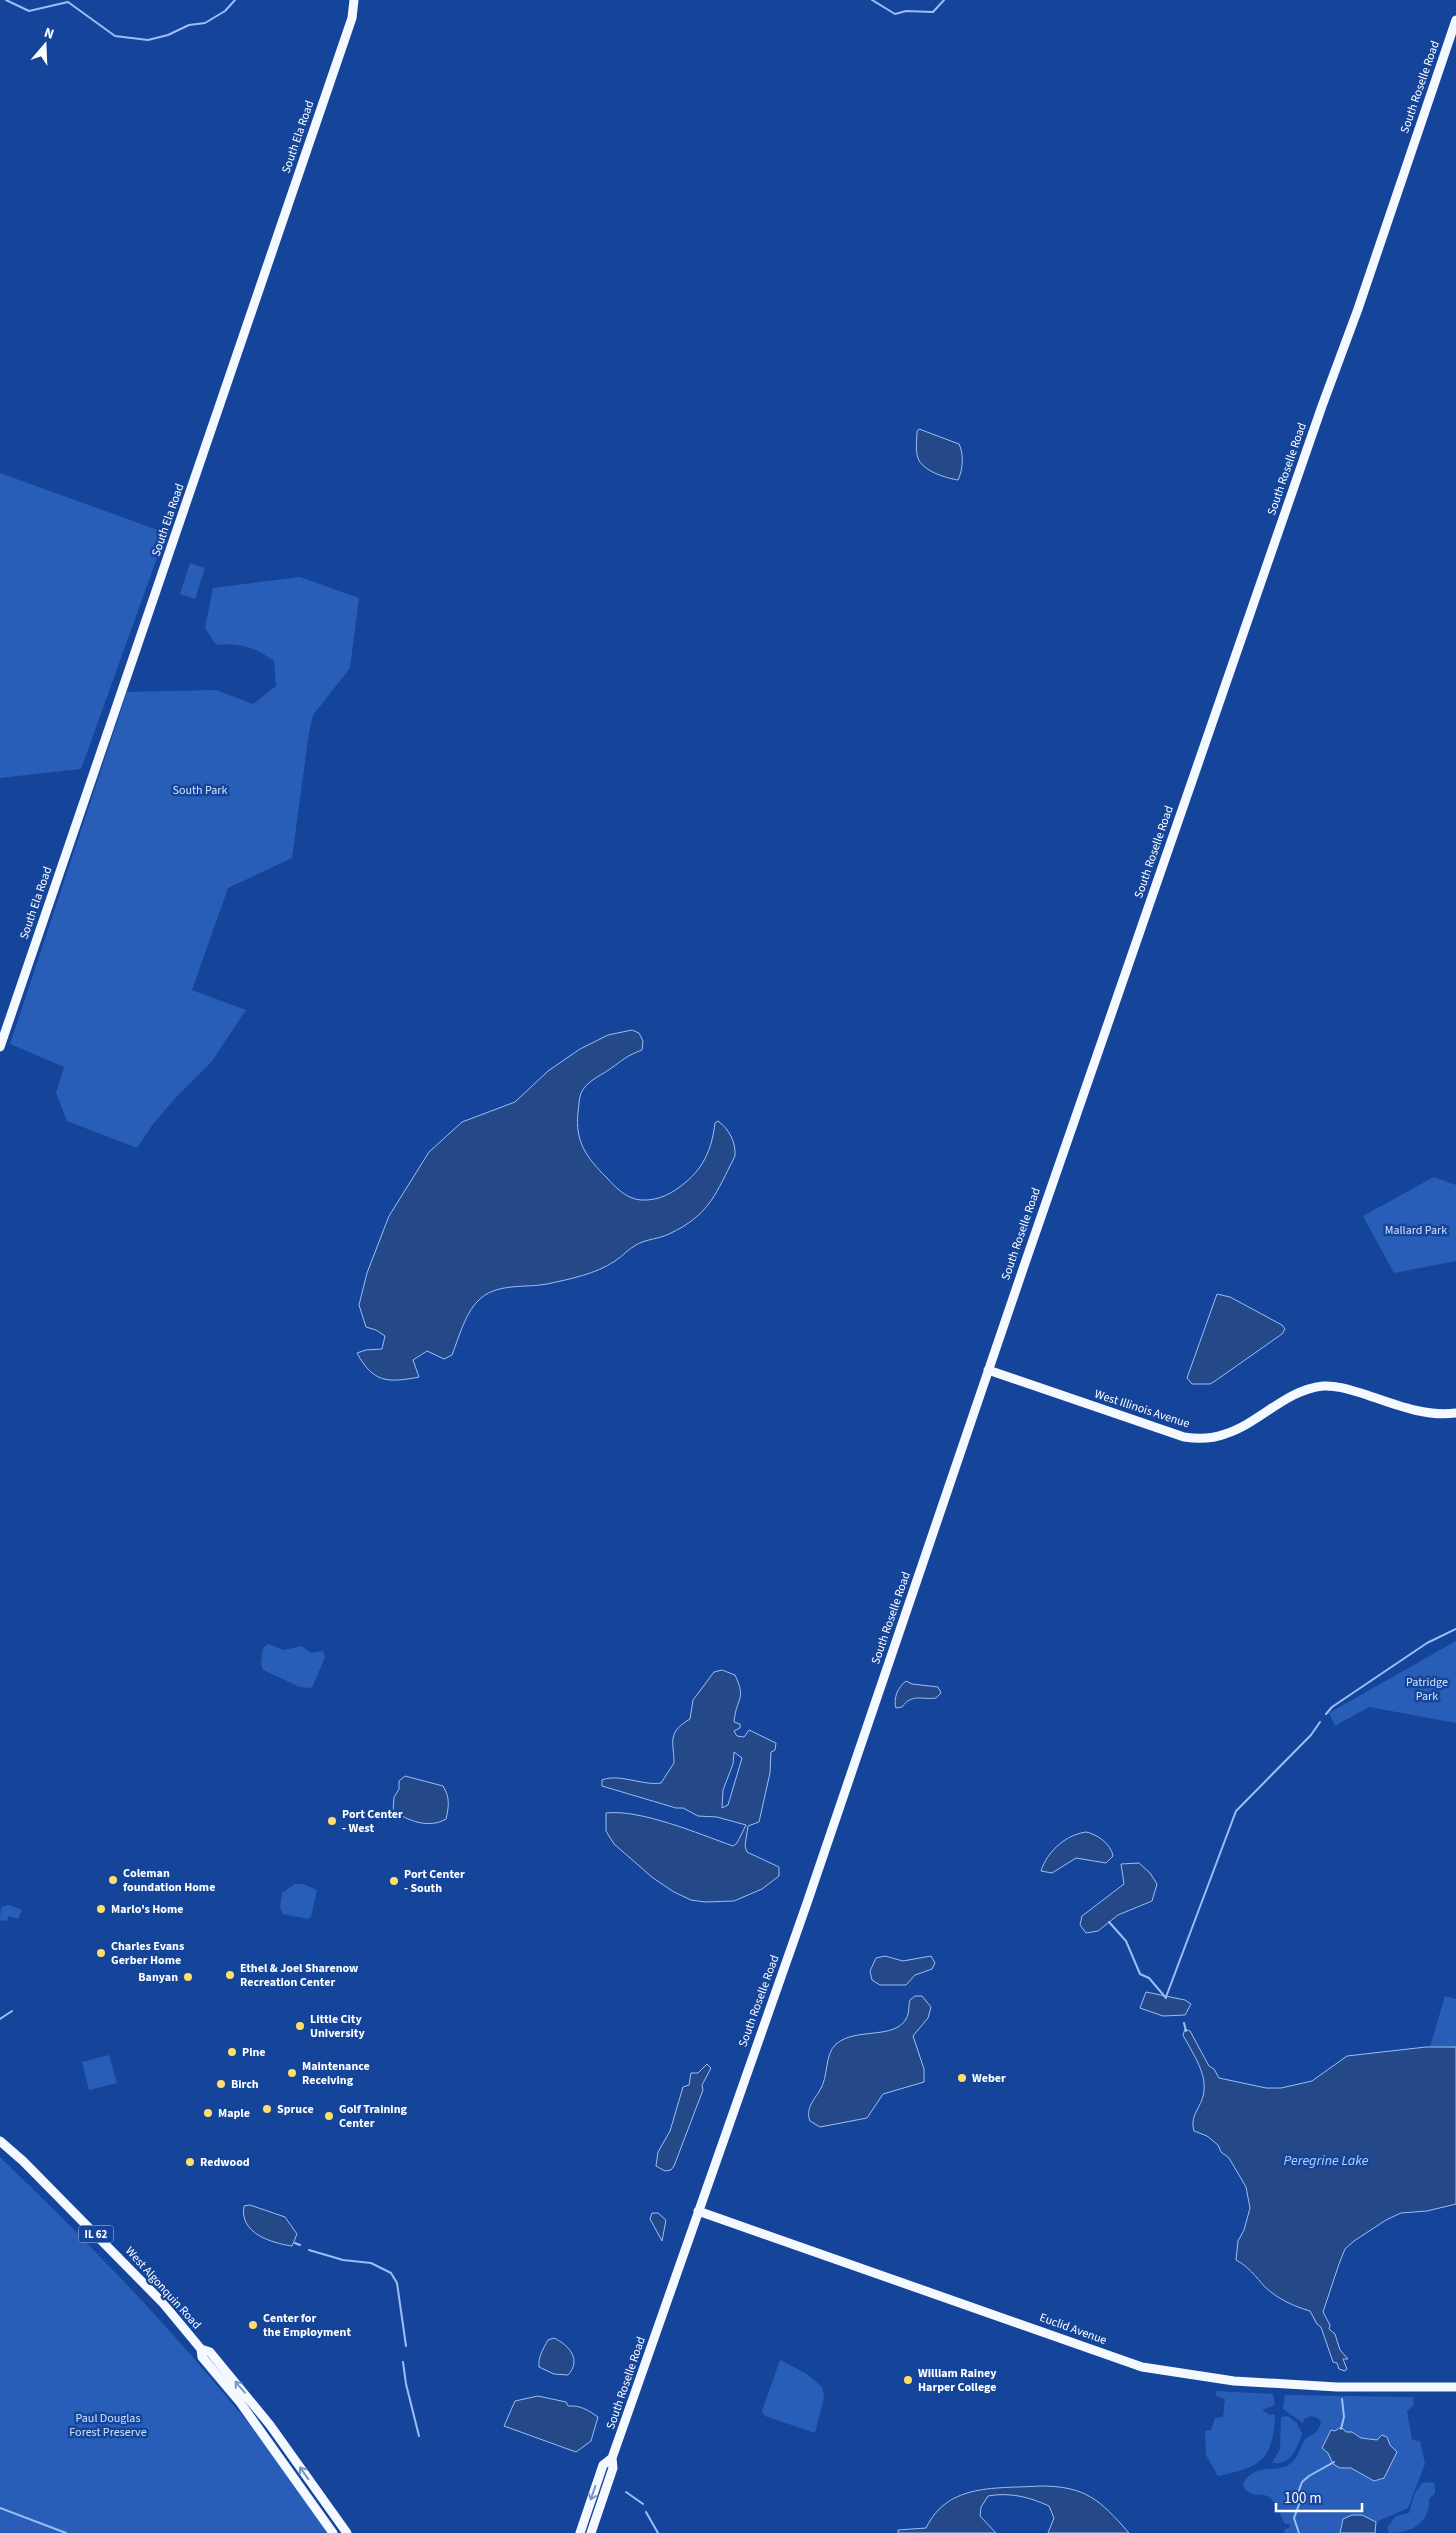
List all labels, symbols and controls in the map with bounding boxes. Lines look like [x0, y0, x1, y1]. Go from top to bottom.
north arrow [20, 20, 70, 70]
text: N [41, 23, 57, 45]
street label: South Roselle Road [1396, 38, 1444, 136]
street label: South Ela Road [278, 98, 318, 176]
street label: South Roselle Road [1263, 420, 1311, 518]
street label: South Ela Road [148, 481, 188, 559]
park label: South Park [173, 782, 227, 799]
street label: South Roselle Road [1130, 803, 1178, 901]
street label: South Ela Road [16, 864, 56, 942]
street label: South Roselle Road [997, 1185, 1045, 1283]
park label: Mallard Park [1385, 1222, 1447, 1239]
street label: West Illinois Avenue [1092, 1386, 1192, 1432]
street label: South Roselle Road [867, 1569, 915, 1667]
park label: Patridge Park [1406, 1674, 1448, 1705]
place label: Port Center - West [342, 1806, 403, 1837]
marker: Port Center - West [326, 1815, 338, 1827]
place label: Coleman foundation Home [123, 1865, 215, 1896]
place label: Port Center - South [404, 1866, 465, 1897]
marker: Coleman foundation Home [107, 1874, 119, 1886]
marker: Port Center - South [388, 1875, 400, 1887]
place label: Marlo's Home [111, 1901, 183, 1918]
marker: Marlo's Home [95, 1903, 107, 1915]
place label: Charles Evans Gerber Home [111, 1938, 184, 1969]
marker: Charles Evans Gerber Home [95, 1947, 107, 1959]
street label: South Roselle Road [734, 1953, 784, 2049]
place label: Ethel & Joel Sharenow Recreation Center [240, 1960, 359, 1991]
place label: Banyan [138, 1969, 178, 1986]
marker: Ethel & Joel Sharenow Recreation Center [224, 1969, 236, 1981]
marker: Banyan [182, 1971, 194, 1983]
place label: Little City University [310, 2011, 365, 2042]
marker: Little City University [294, 2020, 306, 2032]
place label: Pine [242, 2044, 266, 2061]
marker: Pine [226, 2046, 238, 2058]
place label: Maintenance Receiving [302, 2058, 370, 2089]
marker: Maintenance Receiving [286, 2067, 298, 2079]
place label: Weber [972, 2070, 1006, 2087]
marker: Weber [956, 2072, 968, 2084]
place label: Birch [231, 2076, 259, 2093]
marker: Birch [215, 2078, 227, 2090]
place label: Spruce [277, 2101, 314, 2118]
place label: Golf Training Center [339, 2101, 408, 2132]
marker: Spruce [261, 2103, 273, 2115]
place label: Maple [218, 2105, 250, 2122]
marker: Maple [202, 2107, 214, 2119]
marker: Golf Training Center [323, 2110, 335, 2122]
water label: Peregrine Lake [1284, 2151, 1369, 2171]
place label: Redwood [200, 2154, 250, 2171]
marker: Redwood [184, 2156, 196, 2168]
road number: IL 62 [78, 2226, 114, 2242]
street label: West Algonquin Road [121, 2243, 205, 2333]
street label: Euclid Avenue [1037, 2309, 1109, 2349]
place label: Center for the Employment [263, 2310, 351, 2341]
marker: Center for the Employment [247, 2319, 259, 2331]
street label: South Roselle Road [602, 2334, 650, 2432]
place label: William Rainey Harper College [918, 2365, 997, 2396]
marker: William Rainey Harper College [902, 2374, 914, 2386]
one-way arrow [234, 2380, 246, 2393]
park label: Paul Douglas Forest Preserve [69, 2410, 147, 2441]
one-way arrow [299, 2466, 309, 2480]
scale bar [1276, 2480, 1362, 2512]
one-way arrow [588, 2485, 597, 2501]
text: 100 m [1284, 2488, 1322, 2509]

